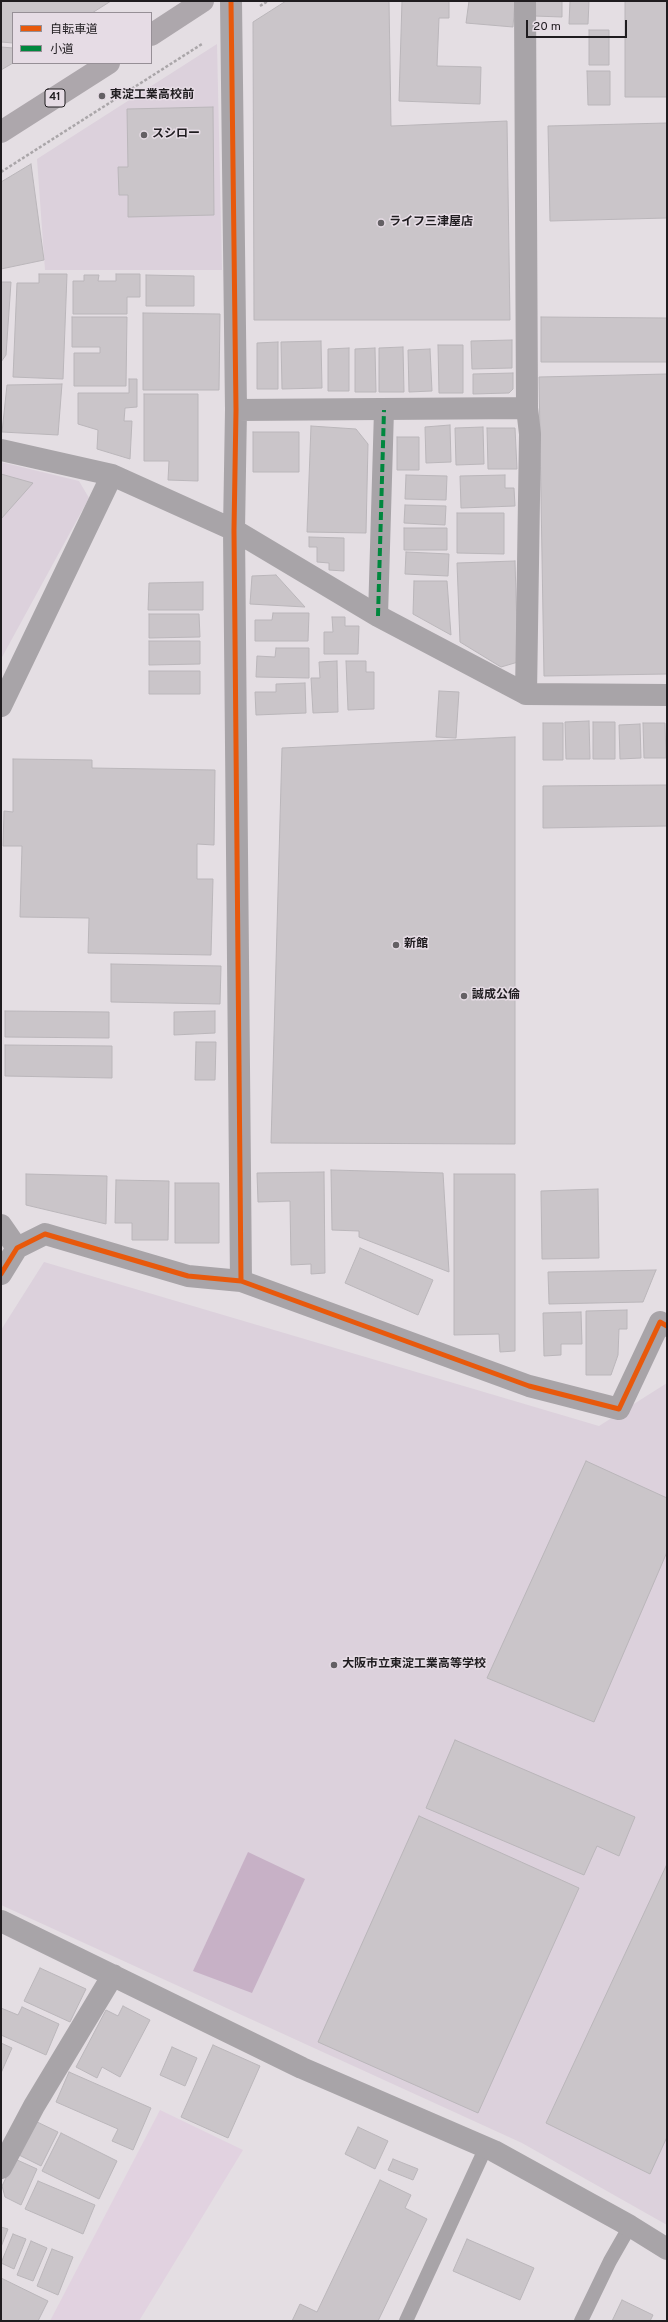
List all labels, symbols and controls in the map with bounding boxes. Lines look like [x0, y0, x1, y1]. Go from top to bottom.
legend [12, 12, 152, 64]
scale bar [528, 12, 629, 38]
text: 20 m [533, 19, 561, 35]
text: 自転車道 [50, 22, 98, 38]
text: 小道 [50, 42, 74, 58]
road number: 41 [45, 89, 65, 107]
place label: 東淀工業高校前 [110, 89, 194, 103]
marker: 東淀工業高校前 [97, 91, 107, 101]
place label: スシロー [152, 128, 200, 142]
marker: スシロー [139, 130, 149, 140]
place label: ライフ三津屋店 [389, 216, 473, 230]
marker: ライフ三津屋店 [376, 218, 386, 228]
place label: 新館 [404, 938, 428, 952]
marker: 新館 [391, 940, 401, 950]
place label: 誠成公倫 [472, 989, 520, 1003]
marker: 誠成公倫 [459, 991, 469, 1001]
place label: 大阪市立東淀工業高等学校 [342, 1658, 486, 1672]
marker: 大阪市立東淀工業高等学校 [329, 1660, 339, 1670]

